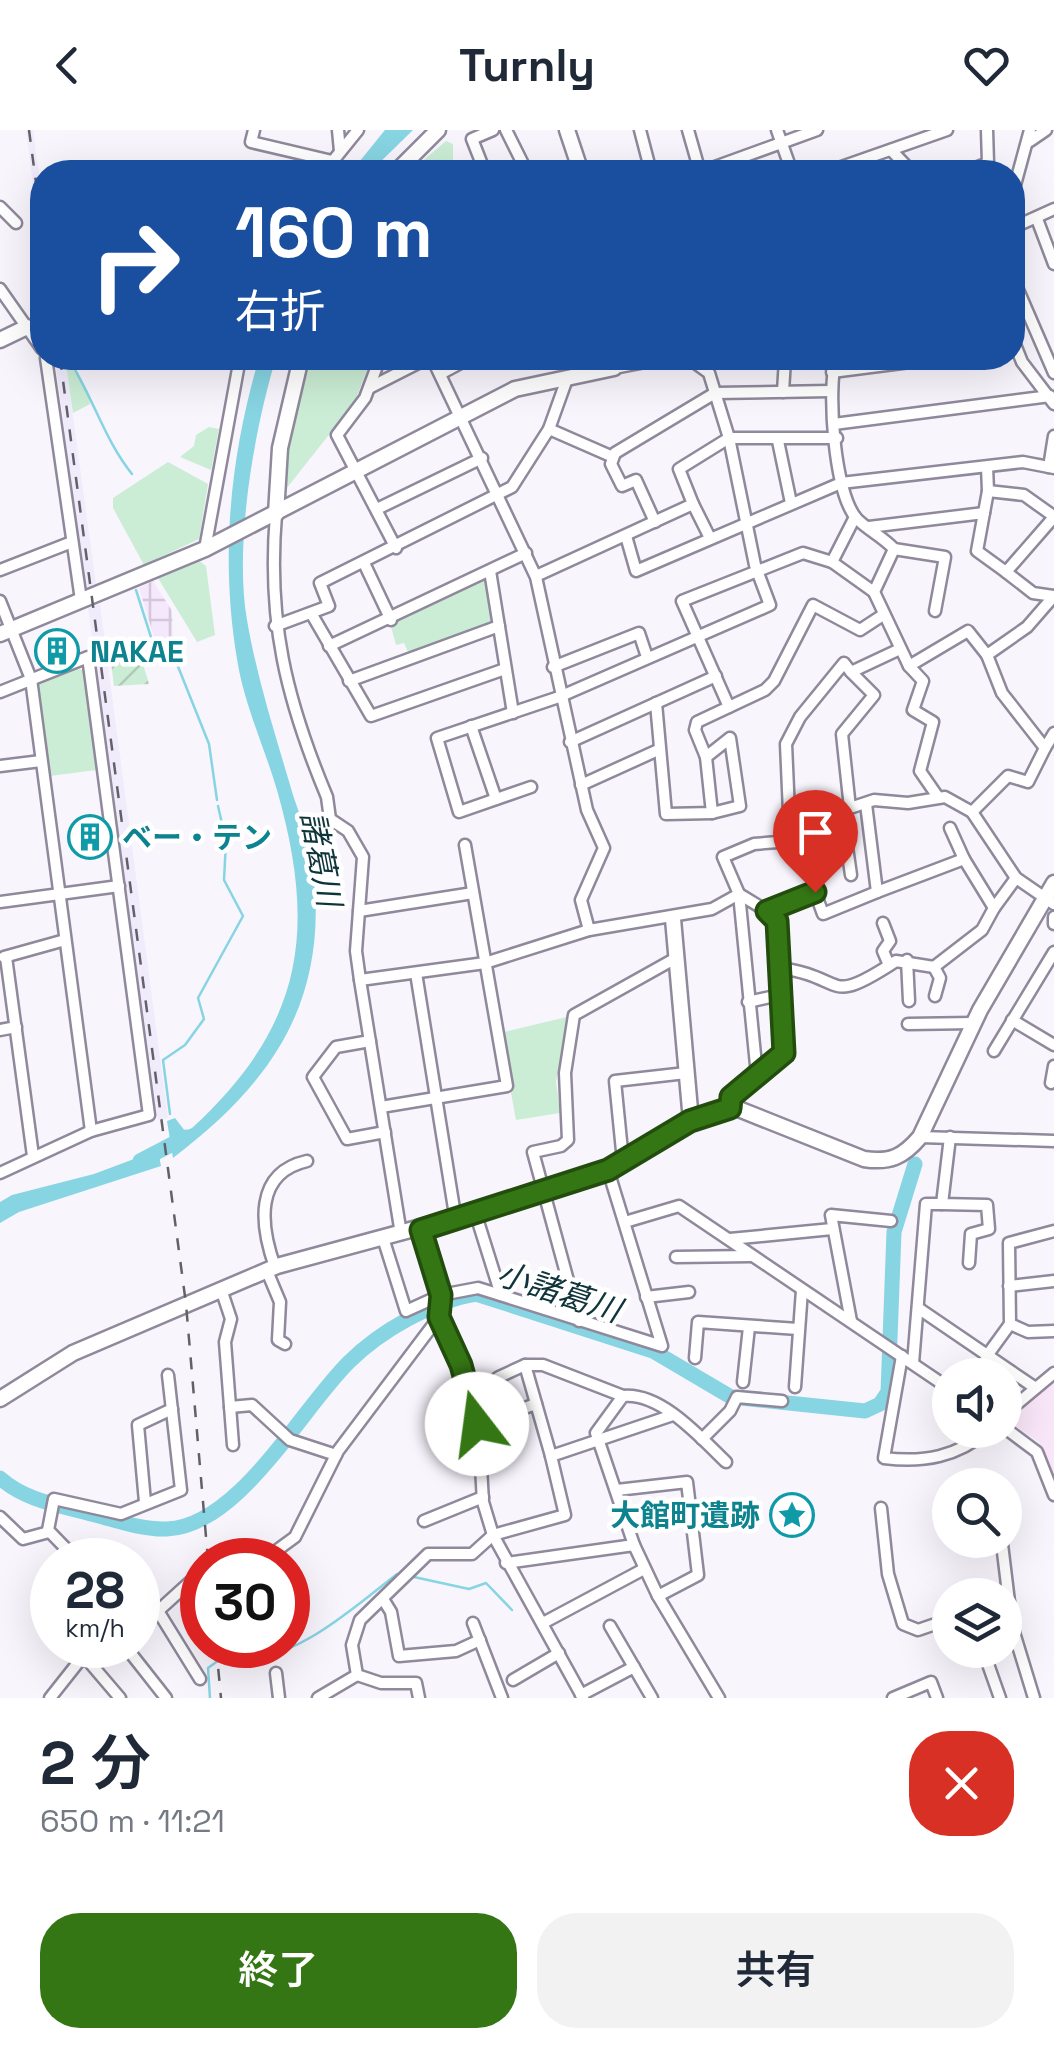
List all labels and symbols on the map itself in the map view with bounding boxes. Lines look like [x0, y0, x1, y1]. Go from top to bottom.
building icon: NAKAE [34, 628, 80, 674]
place label: NAKAE [90, 632, 184, 671]
pin [773, 790, 858, 893]
water label: 諸葛川 [292, 808, 350, 913]
building icon: ベー・テン [67, 814, 113, 860]
place label: ベー・テン [122, 818, 272, 857]
water label: 小諸葛川 [492, 1253, 629, 1332]
position arrow [425, 1372, 529, 1476]
place icon: 大館町遺跡 [769, 1492, 815, 1538]
place label: 大館町遺跡 [610, 1496, 760, 1535]
speed limit sign: 30 [180, 1538, 310, 1668]

